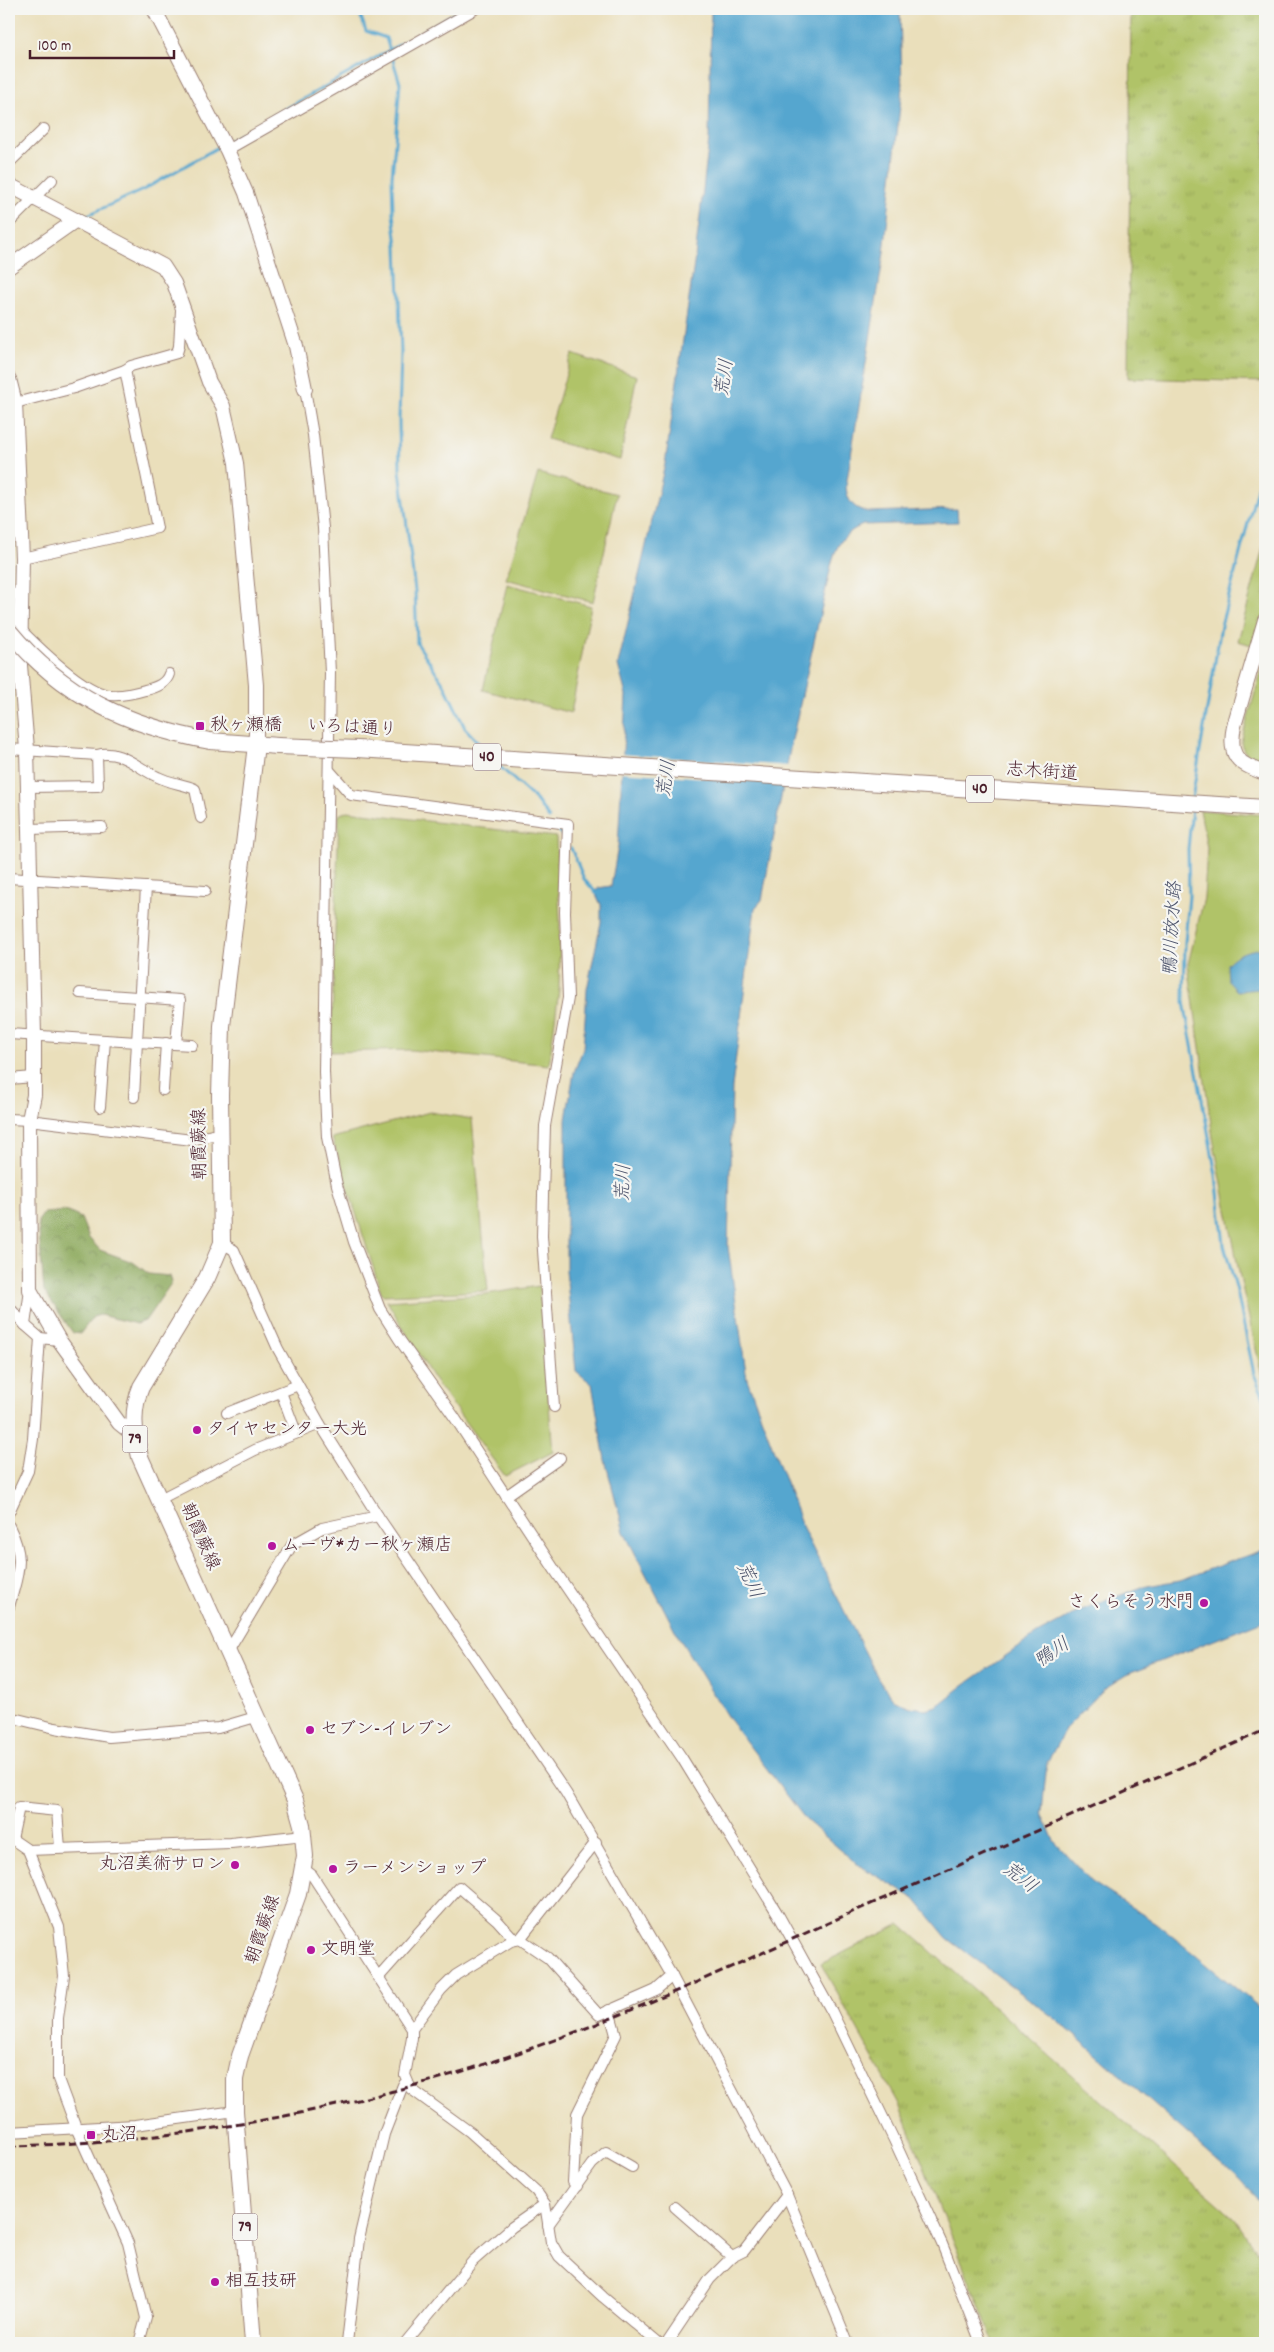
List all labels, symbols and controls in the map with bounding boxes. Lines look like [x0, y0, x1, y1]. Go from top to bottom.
scale bar [30, 28, 174, 60]
text: 100 m [38, 36, 71, 58]
water label: 荒川 [710, 357, 742, 399]
place label: 秋ヶ瀬橋 [210, 714, 282, 739]
street label: いろは通り [306, 714, 398, 744]
marker: 秋ヶ瀬橋 [194, 720, 206, 732]
road number: 40 [473, 744, 501, 770]
water label: 荒川 [652, 758, 684, 800]
street label: 志木街道 [1005, 758, 1079, 788]
road number: 40 [966, 776, 994, 802]
water label: 鴨川放水路 [1158, 880, 1190, 977]
street label: 朝霞蕨線 [188, 1108, 214, 1180]
water label: 荒川 [611, 1164, 639, 1202]
place label: タイヤセンター大光 [207, 1418, 368, 1443]
marker: タイヤセンター大光 [191, 1424, 203, 1436]
road number: 79 [122, 1426, 148, 1452]
street label: 朝霞蕨線 [173, 1499, 225, 1575]
place label: ムーヴ*カー秋ヶ瀬店 [282, 1534, 453, 1559]
marker: ムーヴ*カー秋ヶ瀬店 [266, 1540, 278, 1552]
water label: 荒川 [728, 1558, 768, 1604]
place label: さくらそう水門 [1068, 1591, 1194, 1616]
marker: さくらそう水門 [1198, 1597, 1210, 1609]
water label: 鴨川 [1030, 1632, 1076, 1676]
place label: セブン-イレブン [320, 1718, 452, 1743]
marker: セブン-イレブン [304, 1724, 316, 1736]
place label: 丸沼美術サロン [99, 1853, 225, 1878]
place label: ラーメンショップ [343, 1857, 486, 1882]
water label: 荒川 [996, 1857, 1042, 1901]
marker: 丸沼美術サロン [229, 1859, 241, 1871]
marker: ラーメンショップ [327, 1863, 339, 1875]
street label: 朝霞蕨線 [240, 1892, 288, 1968]
place label: 文明堂 [321, 1938, 375, 1963]
marker: 文明堂 [305, 1944, 317, 1956]
place label: 丸沼 [101, 2123, 137, 2148]
marker: 丸沼 [85, 2129, 97, 2141]
road number: 79 [232, 2214, 258, 2240]
place label: 相互技研 [225, 2270, 297, 2295]
marker: 相互技研 [209, 2276, 221, 2288]

